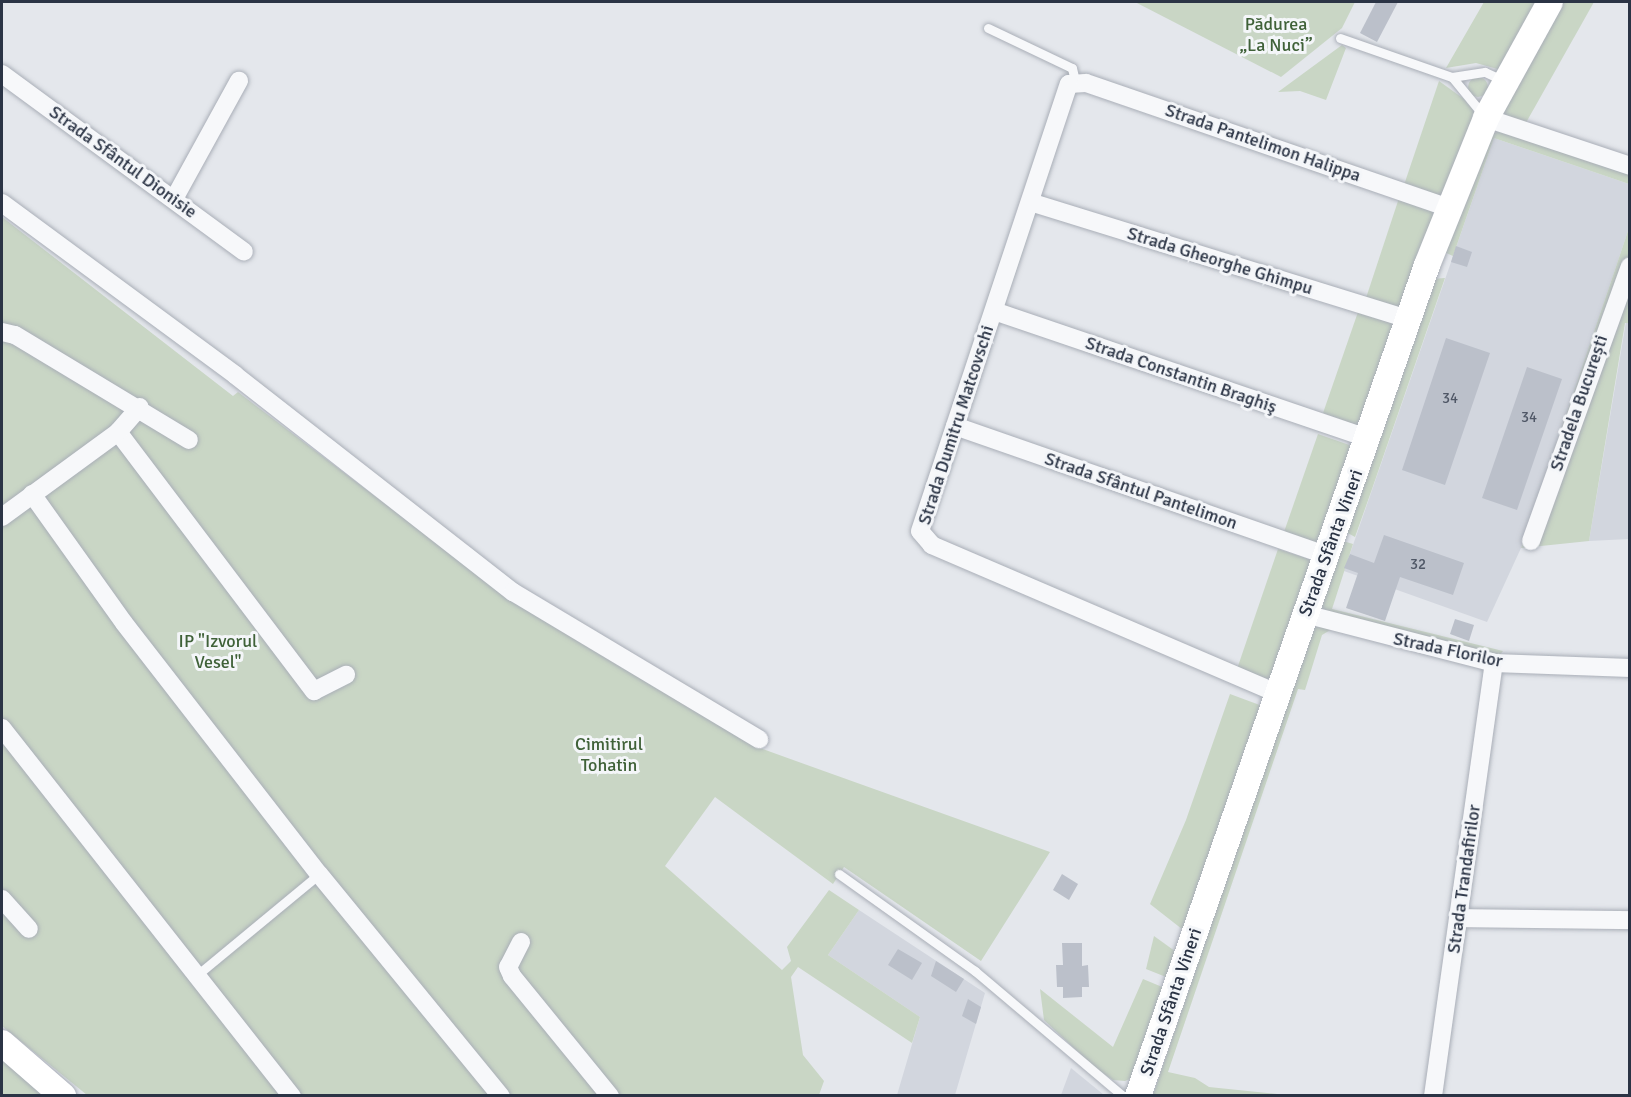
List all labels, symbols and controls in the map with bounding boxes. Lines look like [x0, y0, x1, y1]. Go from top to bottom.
park label: Pădurea „La Nuci” [1239, 14, 1313, 57]
street label: Strada Pantelimon Halippa [1162, 99, 1364, 187]
street label: Strada Sfântul Dionisie [45, 101, 201, 223]
street label: Strada Gheorghe Ghimpu [1125, 222, 1315, 300]
street label: Strada Dumitru Matcovschi [914, 323, 998, 527]
street label: Strada Constantin Braghiş [1083, 332, 1279, 418]
street label: Stradela București [1546, 332, 1612, 474]
house number: 34 [1442, 390, 1458, 408]
house number: 34 [1521, 409, 1537, 427]
street label: Strada Sfântul Pantelimon [1042, 448, 1240, 534]
street label: Strada Sfânta Vineri [1294, 467, 1368, 619]
house number: 32 [1410, 556, 1426, 574]
street label: Strada Florilor [1391, 628, 1505, 672]
park label: IP "Izvorul Vesel" [179, 631, 257, 674]
park label: Cimitirul Tohatin [575, 734, 643, 777]
street label: Strada Trandafirilor [1443, 803, 1485, 955]
street label: Strada Sfânta Vineri [1136, 925, 1206, 1079]

